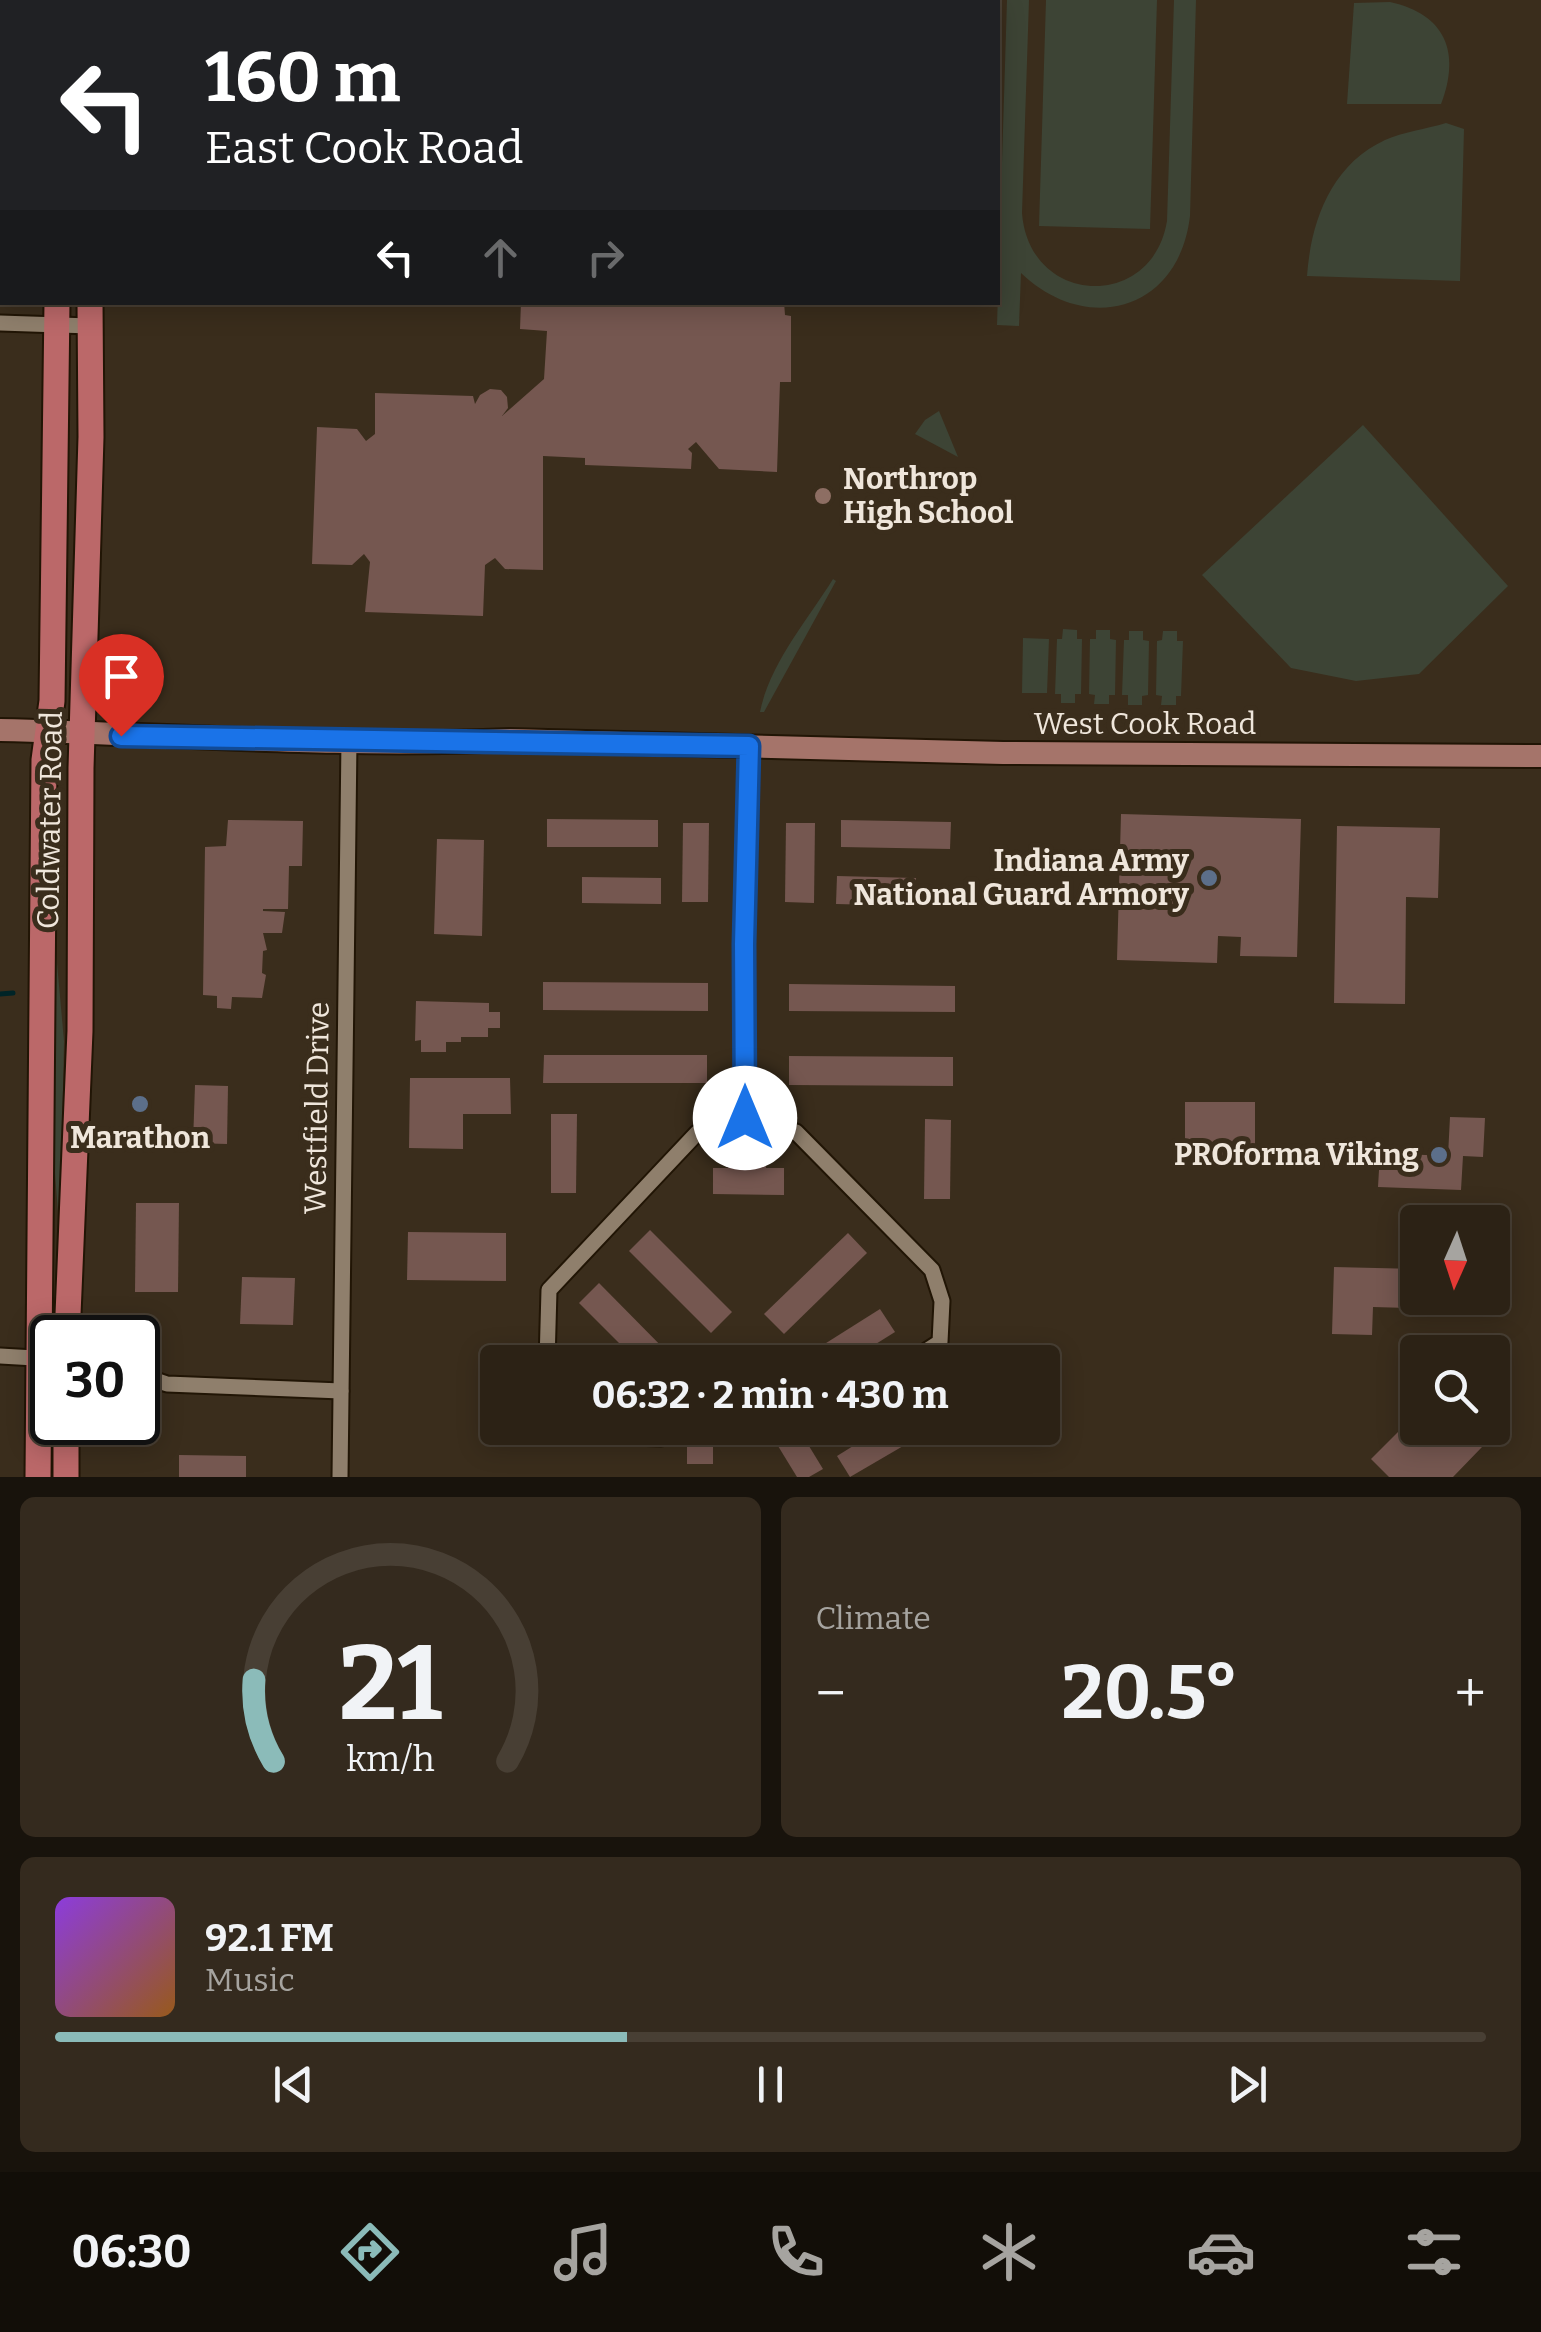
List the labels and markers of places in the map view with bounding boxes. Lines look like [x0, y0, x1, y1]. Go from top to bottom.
place label: Northrop High School [843, 461, 1014, 531]
marker: Northrop High School [812, 485, 834, 507]
pin [79, 634, 164, 737]
place label: Indiana Army National Guard Armory [853, 843, 1189, 913]
marker: Indiana Army National Guard Armory [1198, 867, 1220, 889]
marker: Marathon [129, 1093, 151, 1115]
place label: Marathon [70, 1120, 211, 1156]
place label: PROforma Viking [1174, 1137, 1419, 1173]
marker: PROforma Viking [1428, 1144, 1450, 1166]

